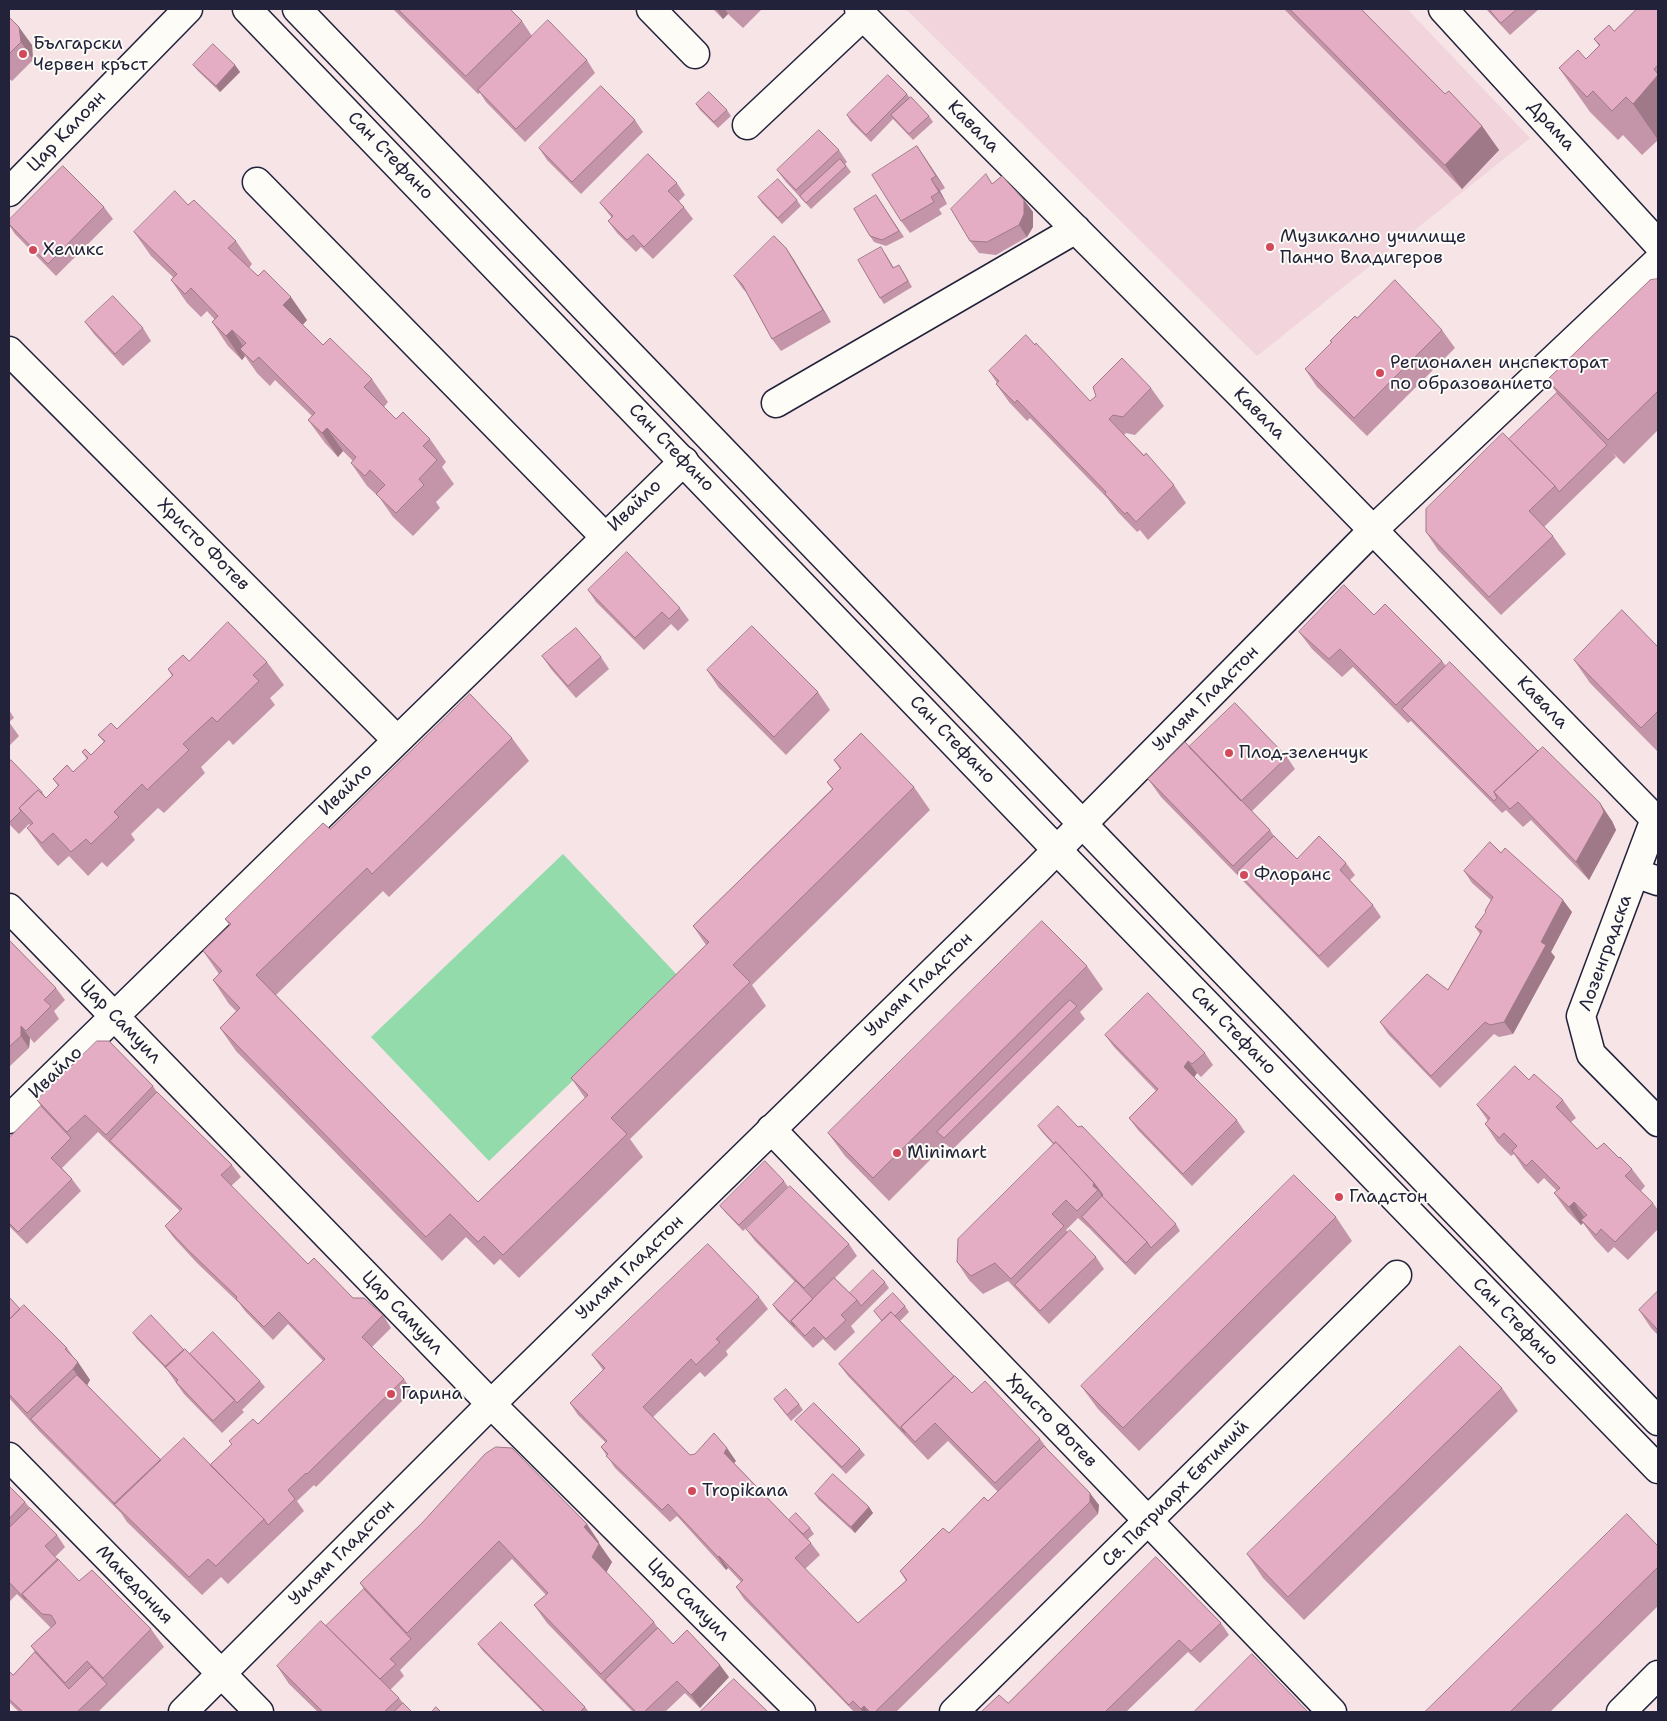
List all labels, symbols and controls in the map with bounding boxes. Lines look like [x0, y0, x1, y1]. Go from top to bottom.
place label: Български Червен кръст [33, 33, 148, 76]
marker: Български Червен кръст [17, 48, 29, 60]
street label: Цар Калоян [23, 87, 111, 177]
street label: Драма [1523, 96, 1579, 156]
street label: Кавала [943, 97, 1003, 157]
street label: Сан Стефано [343, 107, 437, 205]
place label: Музикално училище Панчо Владигеров [1280, 226, 1466, 268]
place label: Хеликс [43, 239, 104, 261]
marker: Музикално училище Панчо Владигеров [1264, 241, 1276, 253]
marker: Хеликс [27, 244, 39, 256]
place label: Регионален инспекторат по образованието [1390, 352, 1609, 394]
marker: Регионален инспекторат по образованието [1374, 367, 1386, 379]
street label: Кавала [1229, 384, 1289, 444]
street label: Сан Стефано [624, 399, 718, 497]
street label: Ивайло [604, 475, 666, 537]
street label: Христо Фотев [152, 494, 254, 596]
street label: Уилям Гладстон [1148, 641, 1264, 757]
street label: Кавала [1512, 672, 1572, 734]
street label: Сан Стефано [905, 691, 999, 789]
place label: Плод-зеленчук [1239, 742, 1368, 764]
marker: Плод-зеленчук [1223, 747, 1235, 759]
street label: Ивайло [315, 759, 377, 821]
place label: Флоранс [1254, 864, 1331, 886]
marker: Флоранс [1238, 869, 1250, 881]
street label: Лозенградска [1575, 892, 1637, 1014]
street label: Уилям Гладстон [861, 928, 977, 1042]
street label: Цар Самуил [75, 976, 165, 1068]
street label: Сан Стефано [1186, 982, 1280, 1080]
street label: Ивайло [25, 1042, 87, 1104]
place label: Minimart [907, 1142, 987, 1164]
marker: Minimart [891, 1147, 903, 1159]
place label: Гладстон [1349, 1186, 1428, 1208]
marker: Гладстон [1333, 1191, 1345, 1203]
street label: Уилям Гладстон [572, 1211, 688, 1325]
street label: Цар Самуил [357, 1267, 447, 1359]
street label: Сан Стефано [1468, 1273, 1562, 1371]
street label: Христо Фотев [1001, 1370, 1101, 1472]
place label: Гарина [401, 1383, 463, 1405]
marker: Гарина [385, 1388, 397, 1400]
street label: Св. Патриарх Евтимий [1098, 1416, 1254, 1572]
place label: Tropikana [702, 1480, 788, 1502]
marker: Tropikana [686, 1485, 698, 1497]
street label: Уилям Гладстон [284, 1495, 400, 1611]
street label: Македония [91, 1541, 177, 1629]
street label: Цар Самуил [642, 1554, 734, 1646]

